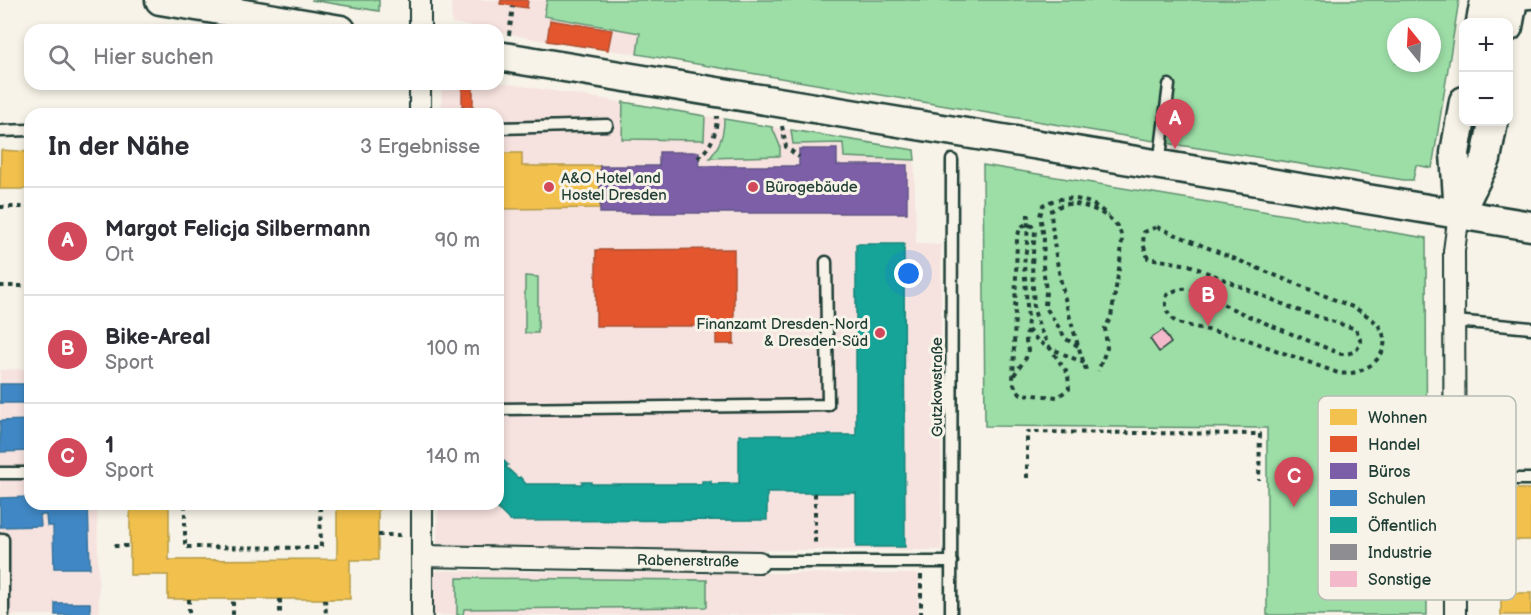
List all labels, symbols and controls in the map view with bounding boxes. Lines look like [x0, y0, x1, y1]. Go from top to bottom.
north arrow [1387, 18, 1441, 72]
map controls [1459, 18, 1513, 126]
button: + [1459, 18, 1513, 72]
search box [24, 24, 504, 90]
icon: search [45, 41, 78, 74]
text: Hier suchen [93, 44, 214, 71]
button: − [1459, 72, 1513, 126]
pin: A [1156, 100, 1194, 149]
text: In der Nähe [48, 132, 190, 163]
text: 3 Ergebnisse [360, 135, 480, 159]
place label: A&O Hotel and Hostel Dresden [561, 169, 667, 205]
place label: Bürogebäude [765, 178, 858, 197]
marker: A&O Hotel and Hostel Dresden [542, 180, 556, 194]
marker: Bürogebäude [746, 180, 760, 194]
text: Margot Felicja Silbermann [105, 216, 370, 243]
text: A [61, 229, 74, 253]
text: 90 m [435, 229, 480, 253]
text: Ort [105, 243, 134, 267]
your location [894, 259, 923, 288]
pin: B [1188, 276, 1228, 326]
place label: Finanzamt Dresden-Nord & Dresden-Süd [696, 315, 868, 351]
text: Bike-Areal [105, 324, 210, 351]
marker: Finanzamt Dresden-Nord & Dresden-Süd [873, 326, 887, 340]
text: B [60, 337, 75, 361]
text: 100 m [427, 337, 480, 361]
street label: Gutzkowstraße [928, 337, 947, 437]
text: Sport [105, 351, 154, 375]
legend [1318, 396, 1516, 600]
text: Wohnen [1368, 409, 1427, 428]
text: 1 [105, 432, 114, 459]
text: Handel [1368, 436, 1420, 455]
text: C [60, 445, 75, 469]
text: 140 m [426, 445, 480, 469]
pin: C [1274, 458, 1314, 507]
text: Sport [105, 459, 154, 483]
text: Büros [1368, 463, 1411, 482]
text: Schulen [1368, 490, 1426, 509]
text: Öffentlich [1368, 515, 1437, 536]
text: Industrie [1368, 544, 1432, 563]
street label: Rabenerstraße [637, 550, 739, 571]
text: Sonstige [1368, 571, 1432, 590]

